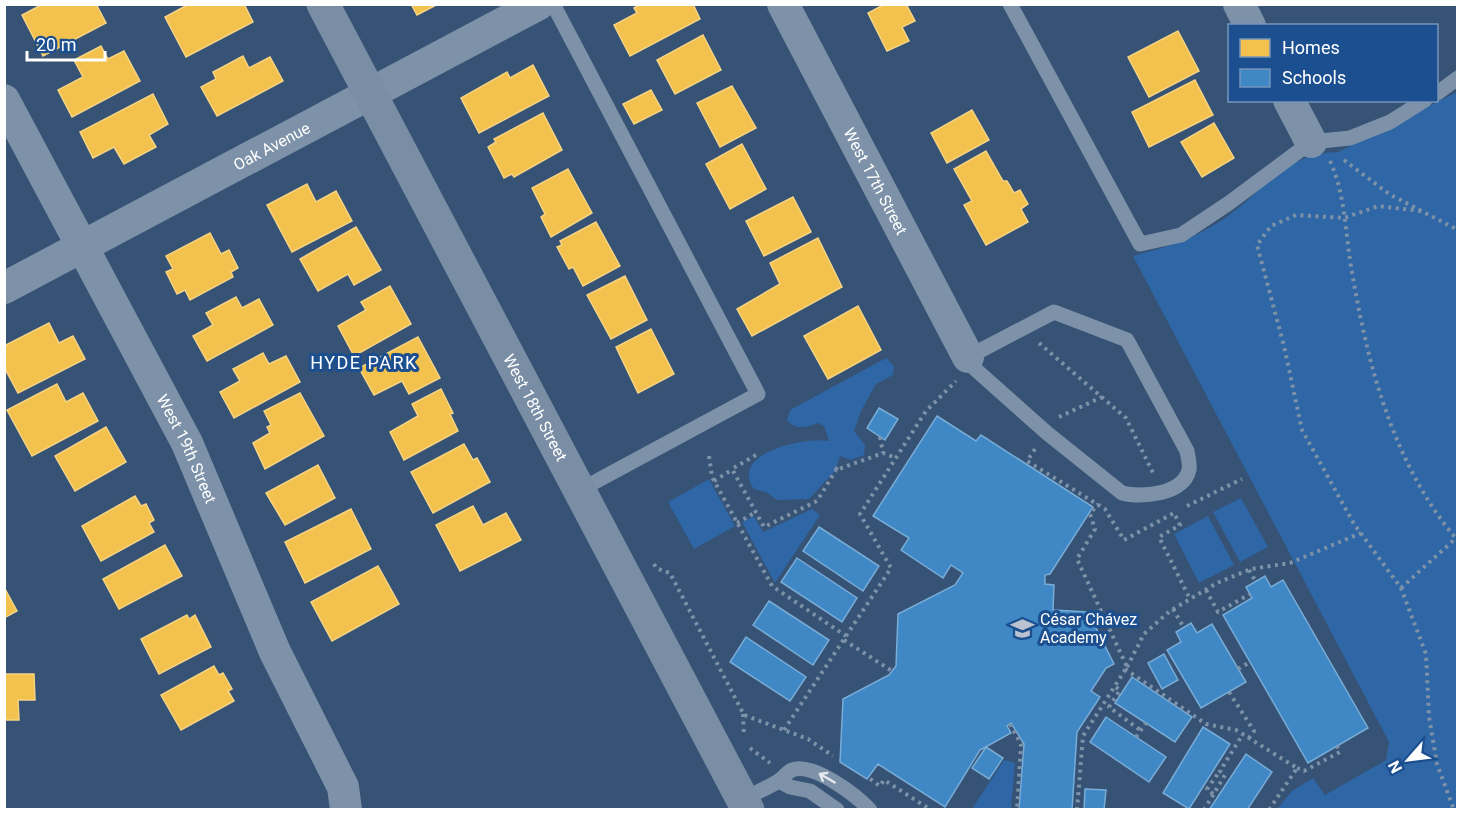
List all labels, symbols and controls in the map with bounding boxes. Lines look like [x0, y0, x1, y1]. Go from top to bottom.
scale bar [27, 24, 105, 62]
legend [1228, 24, 1438, 102]
text: 20 m [36, 34, 76, 55]
text: Homes [1282, 37, 1340, 58]
text: Schools [1282, 67, 1346, 88]
street label: Oak Avenue [230, 118, 313, 174]
street label: West 17th Street [840, 125, 911, 238]
street label: West 18th Street [499, 351, 571, 464]
district label: HYDE PARK [310, 352, 418, 373]
street label: West 19th Street [153, 391, 220, 506]
place label: César Chávez Academy [1040, 610, 1137, 647]
school or university icon: César Chávez Academy [1009, 615, 1035, 641]
north arrow [1378, 730, 1438, 790]
text: N [1384, 757, 1406, 776]
one-way arrow [819, 772, 836, 784]

